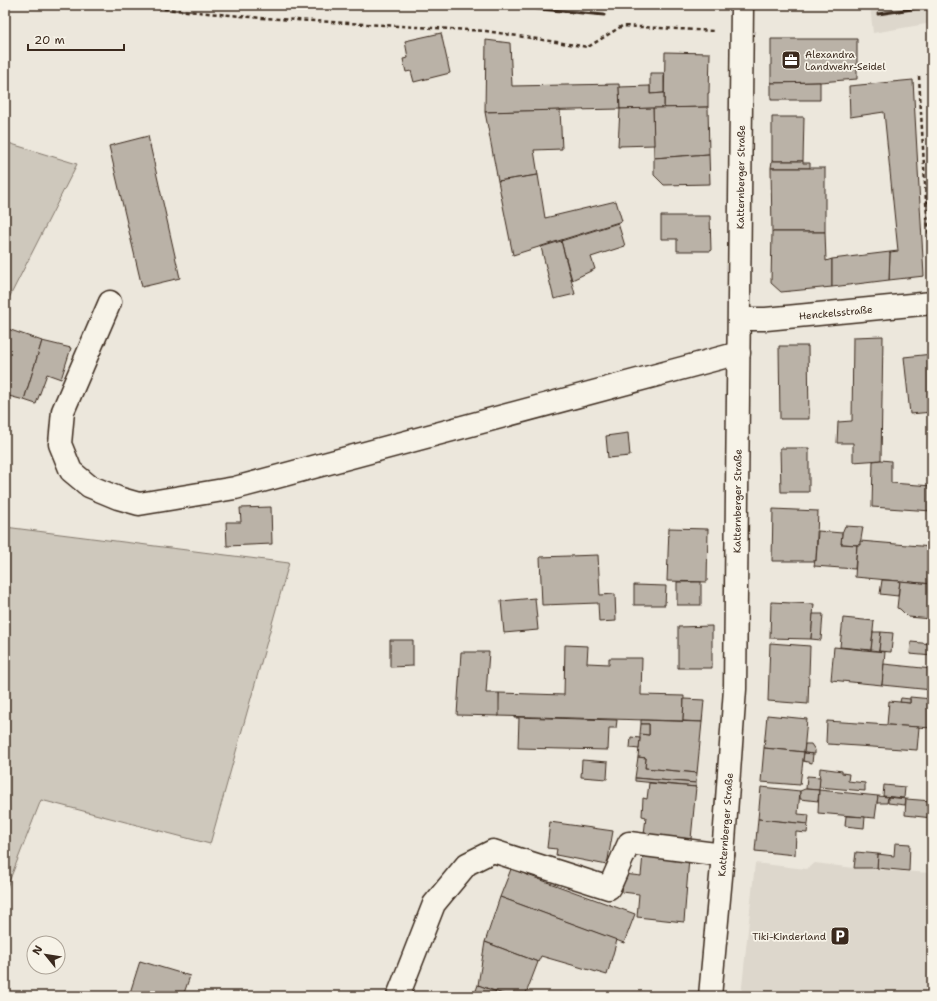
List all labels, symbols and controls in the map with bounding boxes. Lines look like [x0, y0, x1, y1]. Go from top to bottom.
scale bar [28, 26, 124, 52]
text: 20 m [34, 32, 65, 48]
place label: Alexandra Landwehr-Seidel [805, 48, 885, 73]
office icon: Alexandra Landwehr-Seidel [780, 49, 802, 71]
street label: Katternberger Straße [733, 125, 747, 229]
street label: Henckelsstraße [798, 302, 873, 322]
street label: Katternberger Straße [730, 449, 744, 553]
street label: Katternberger Straße [715, 772, 735, 877]
parking icon: Tiki-Kinderland [829, 925, 851, 947]
place label: Tiki-Kinderland [752, 930, 827, 943]
north arrow [26, 935, 66, 975]
text: N [29, 942, 47, 958]

